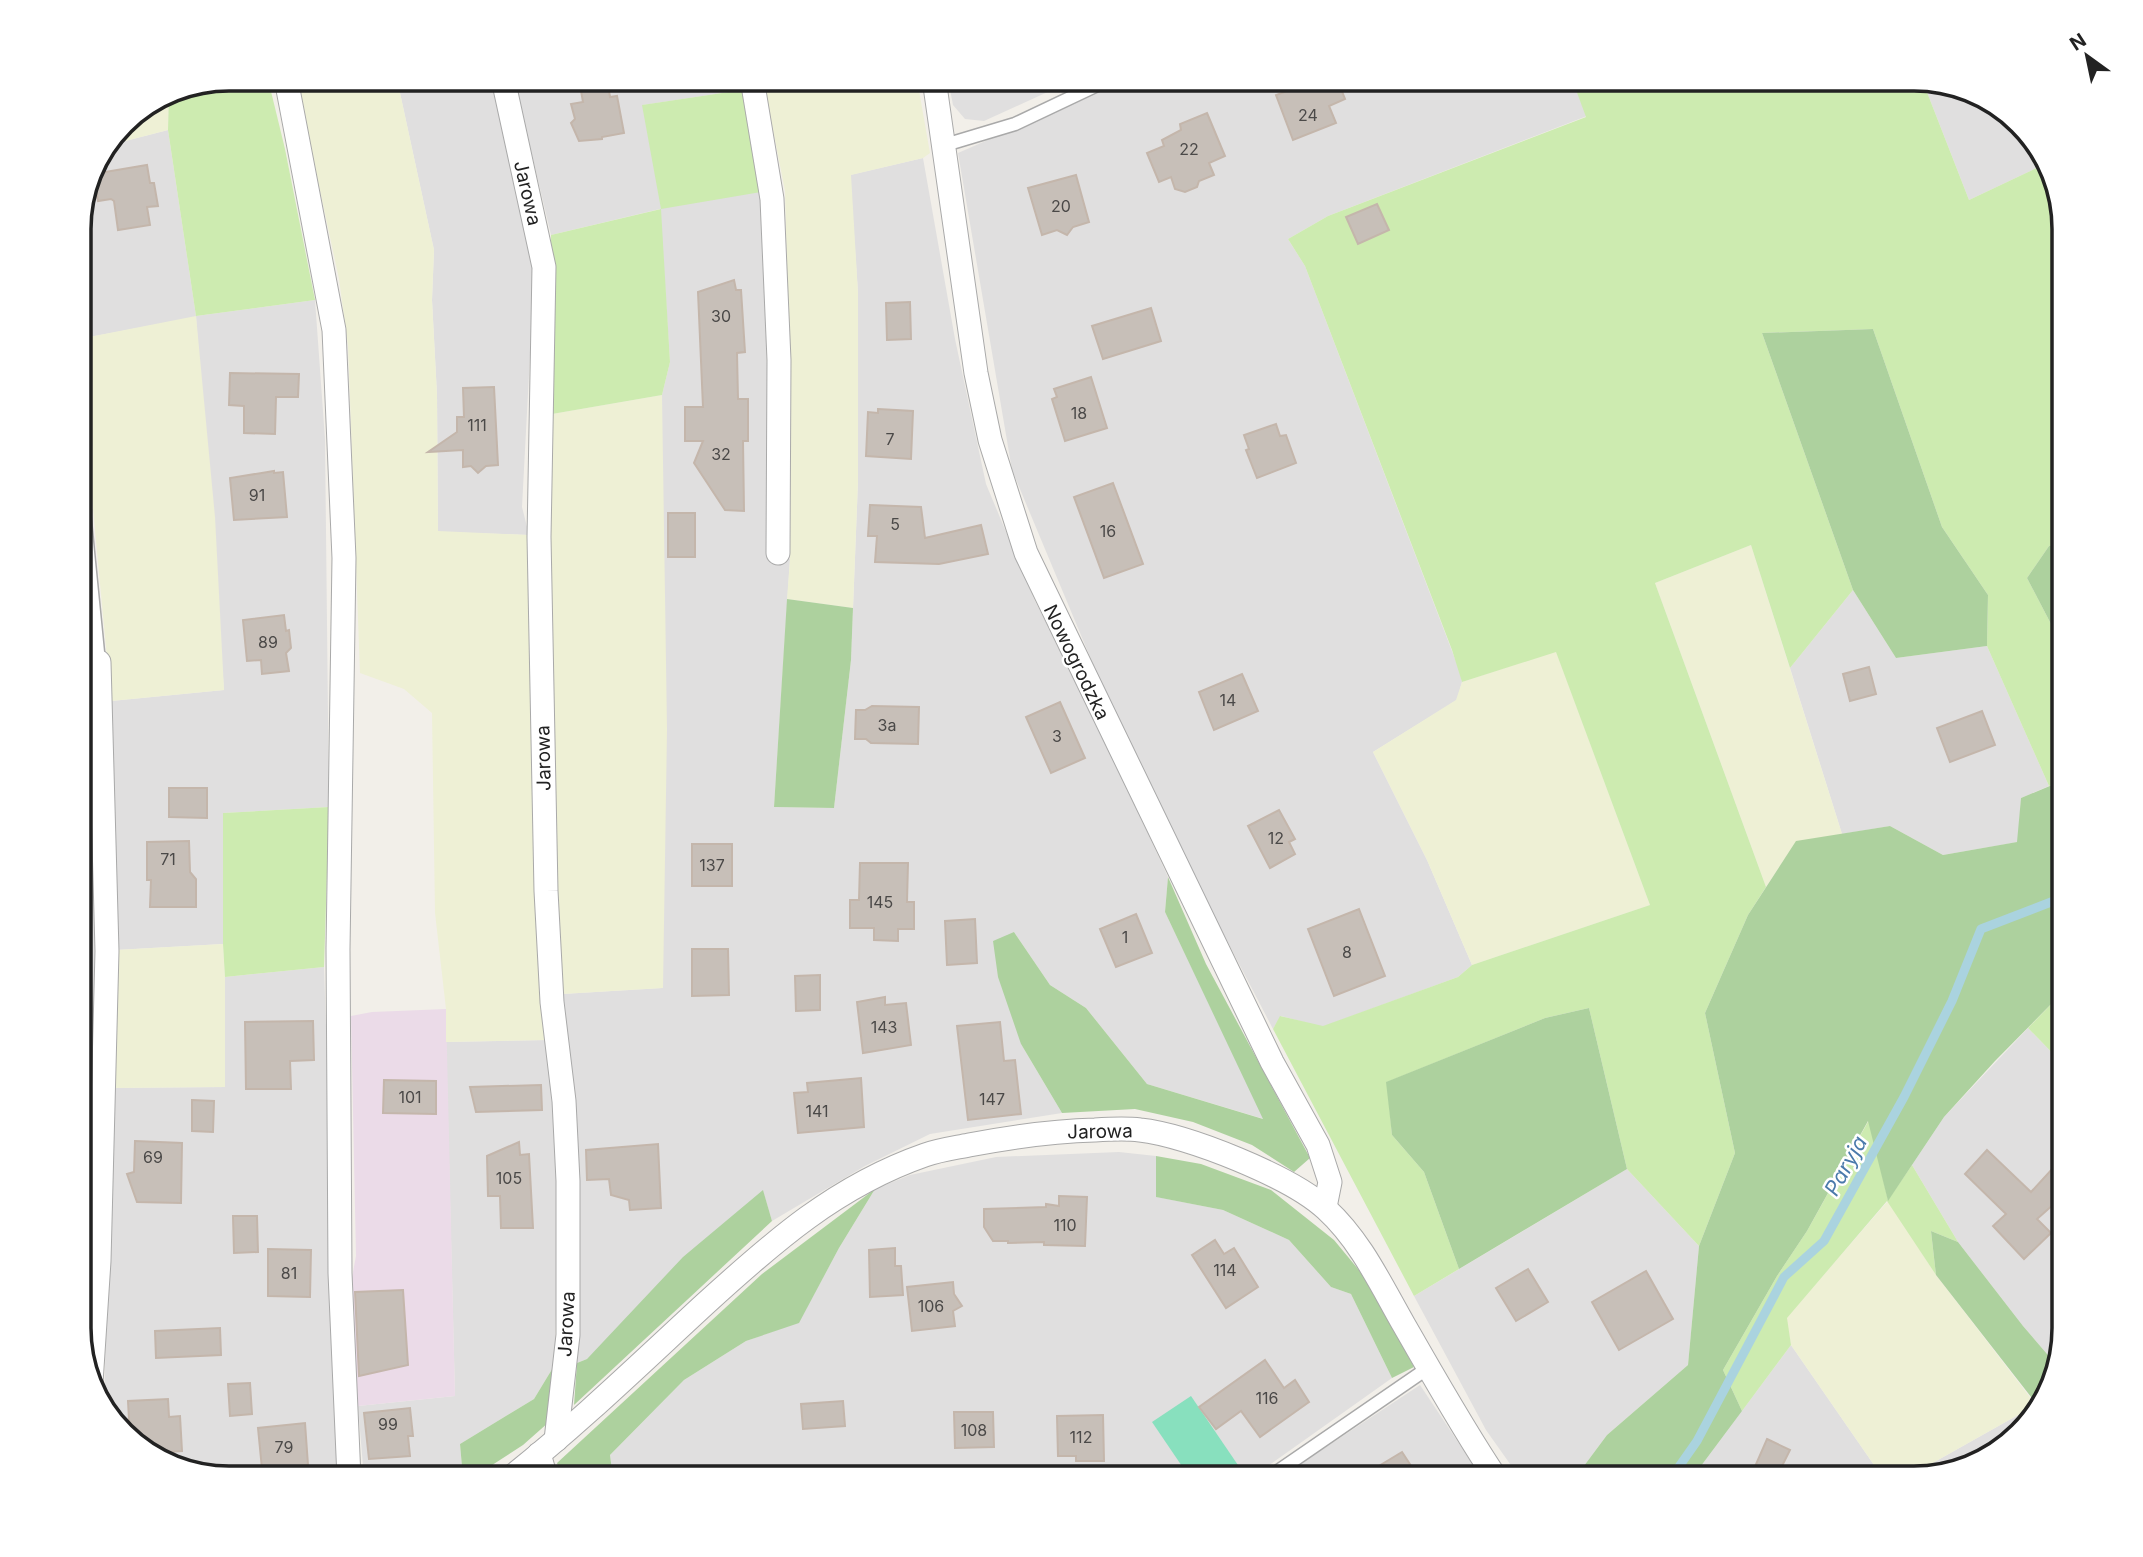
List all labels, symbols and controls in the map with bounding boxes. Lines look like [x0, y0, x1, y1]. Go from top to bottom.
north arrow [2052, 21, 2122, 91]
text: N [2066, 29, 2090, 56]
house number: 24 [1298, 105, 1318, 125]
house number: 22 [1179, 139, 1199, 159]
street label: Jarowa [509, 159, 546, 228]
house number: 20 [1051, 196, 1071, 216]
house number: 30 [711, 306, 731, 326]
house number: 18 [1071, 403, 1087, 423]
house number: 111 [467, 415, 487, 435]
house number: 7 [885, 429, 895, 449]
house number: 32 [711, 444, 731, 464]
house number: 91 [249, 485, 265, 505]
house number: 5 [890, 514, 900, 534]
house number: 16 [1100, 521, 1116, 541]
street label: Nowogrodzka [1039, 601, 1114, 723]
house number: 89 [258, 632, 278, 652]
house number: 14 [1220, 690, 1236, 710]
house number: 3a [878, 715, 896, 735]
street label: Jarowa [531, 725, 556, 791]
house number: 3 [1052, 726, 1062, 746]
house number: 12 [1268, 828, 1284, 848]
house number: 71 [160, 849, 176, 869]
house number: 137 [699, 855, 725, 875]
house number: 145 [867, 892, 893, 912]
house number: 1 [1122, 927, 1128, 947]
house number: 8 [1342, 942, 1352, 962]
house number: 143 [871, 1017, 897, 1037]
house number: 101 [398, 1087, 422, 1107]
house number: 147 [979, 1089, 1005, 1109]
house number: 141 [805, 1101, 829, 1121]
street label: Jarowa [1067, 1119, 1133, 1144]
water label: Paryja [1819, 1132, 1872, 1200]
house number: 69 [143, 1147, 163, 1167]
house number: 105 [496, 1168, 522, 1188]
house number: 110 [1053, 1215, 1077, 1235]
house number: 114 [1213, 1260, 1237, 1280]
house number: 81 [281, 1263, 297, 1283]
street label: Jarowa [553, 1291, 580, 1357]
house number: 106 [918, 1296, 944, 1316]
house number: 116 [1256, 1388, 1278, 1408]
house number: 99 [378, 1414, 398, 1434]
house number: 108 [961, 1420, 987, 1440]
house number: 112 [1070, 1427, 1092, 1447]
house number: 79 [275, 1437, 293, 1457]

